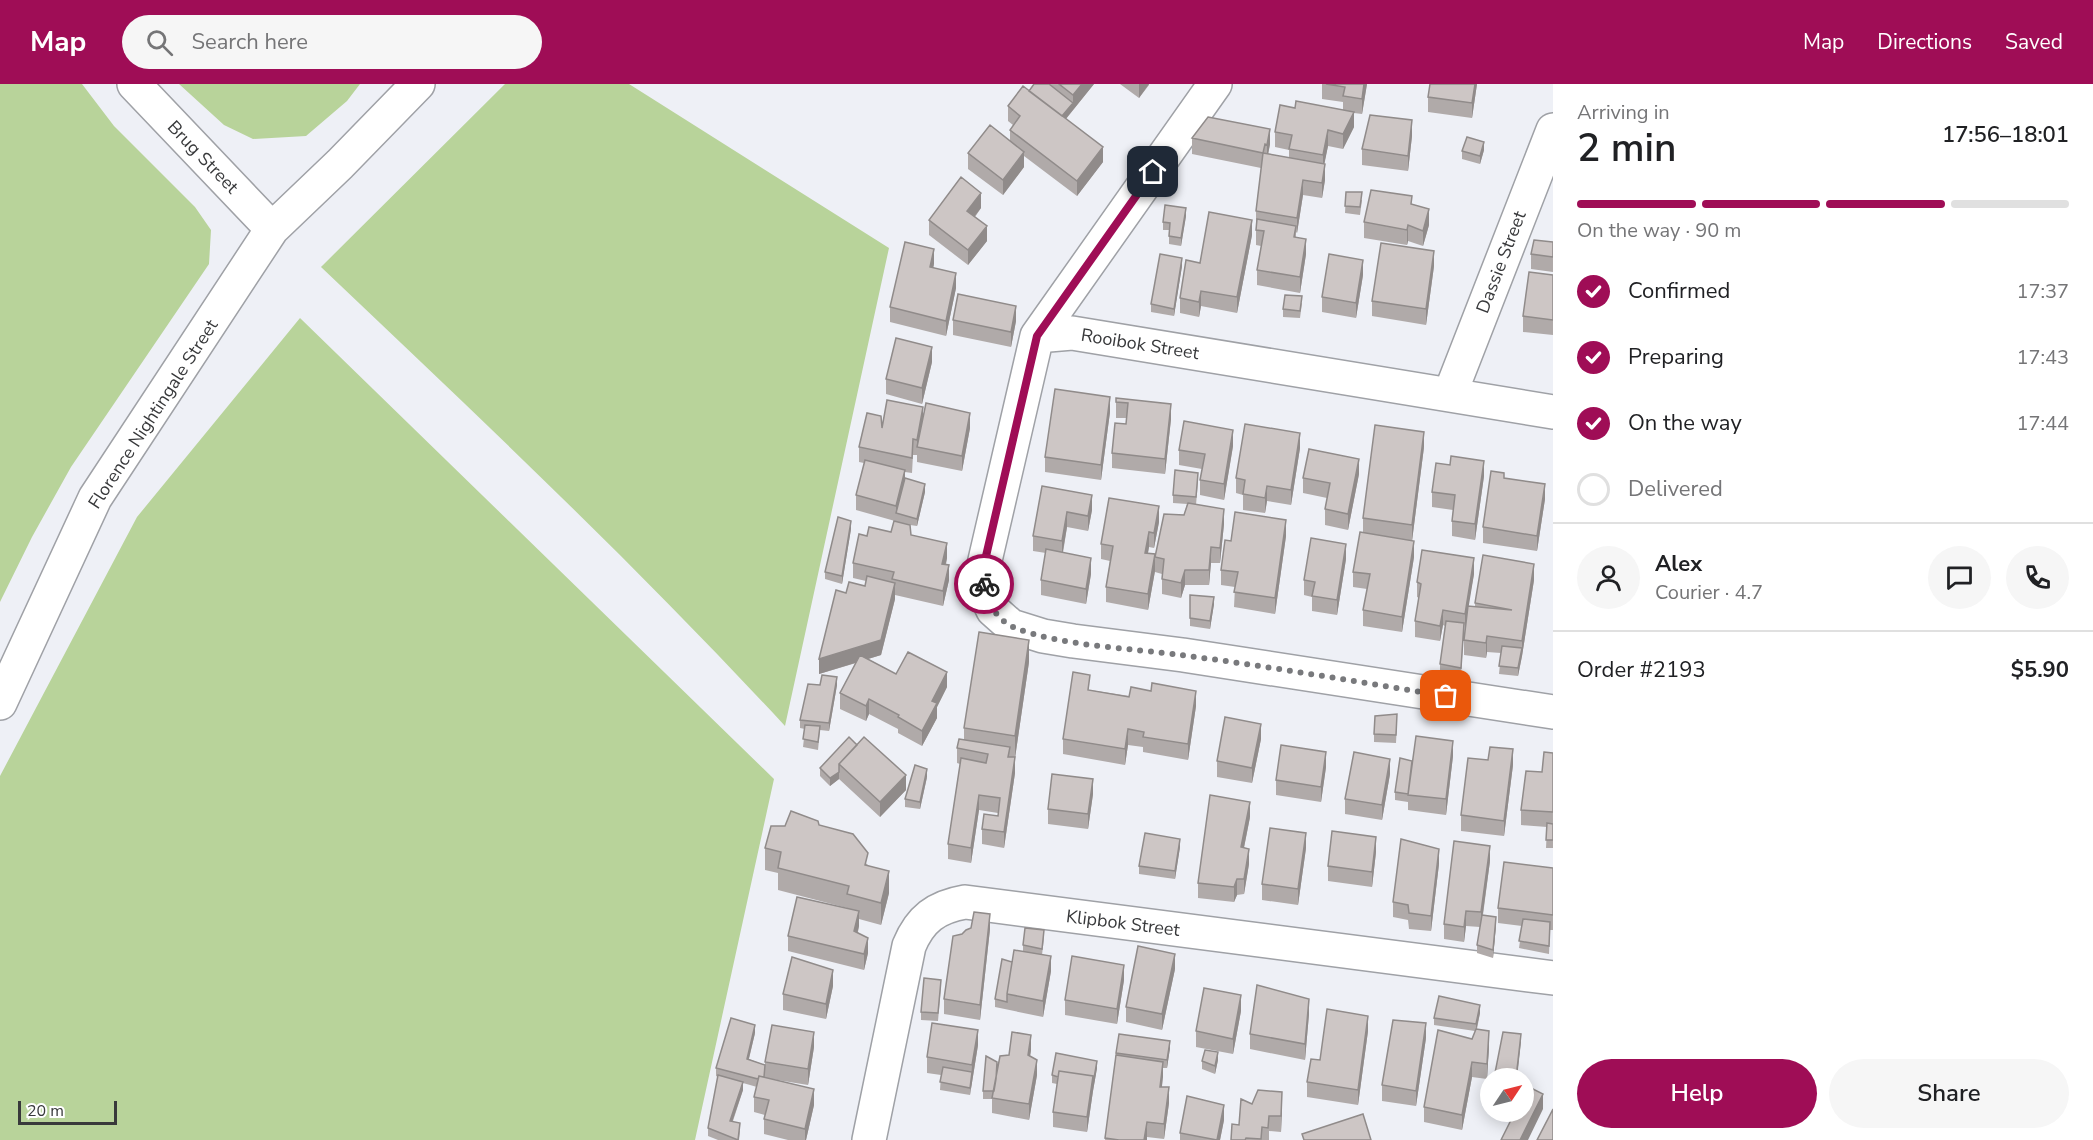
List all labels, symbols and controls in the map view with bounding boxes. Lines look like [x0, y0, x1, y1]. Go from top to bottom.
search box [122, 15, 542, 69]
text: Map [30, 23, 86, 61]
icon: search [143, 26, 176, 59]
text: Search here [191, 27, 308, 57]
text: Map [1803, 28, 1844, 56]
text: Directions [1877, 28, 1972, 56]
text: Saved [2005, 28, 2063, 56]
text: Arriving in [1577, 99, 1670, 126]
street label: Brug Street [162, 115, 244, 199]
text: 17:56–18:01 [1942, 120, 2069, 150]
text: 2 min [1577, 122, 1676, 175]
pin [1127, 146, 1178, 197]
icon: home [1136, 155, 1169, 188]
street label: Dassie Street [1470, 207, 1532, 317]
text: On the way · 90 m [1577, 217, 1741, 244]
icon: check [1577, 275, 1610, 308]
text: Confirmed [1628, 276, 1730, 306]
text: 17:37 [2016, 278, 2069, 305]
street label: Florence Nightingale Street [83, 314, 224, 513]
street label: Rooibok Street [1079, 323, 1201, 365]
icon: check [1577, 341, 1610, 374]
text: Preparing [1628, 342, 1724, 372]
text: 17:43 [2016, 344, 2069, 371]
icon: check [1577, 407, 1610, 440]
text: On the way [1628, 408, 1742, 438]
text: 17:44 [2016, 410, 2069, 437]
text: Delivered [1628, 474, 1723, 504]
button: person [1577, 546, 1640, 609]
button: chat [1928, 546, 1991, 609]
button: phone [2006, 546, 2069, 609]
text: Alex [1655, 549, 1702, 579]
courier [954, 554, 1014, 614]
icon: bike [968, 568, 1001, 601]
text: Courier · 4.7 [1655, 579, 1763, 606]
text: Order #2193 [1577, 655, 1706, 685]
text: $5.90 [2011, 655, 2069, 685]
pin [1420, 670, 1471, 721]
icon: bag [1429, 679, 1462, 712]
street label: Klipbok Street [1065, 904, 1182, 942]
button: Help [1577, 1059, 1817, 1128]
button: Share [1829, 1059, 2069, 1128]
north arrow [1480, 1068, 1534, 1122]
map controls [1480, 1068, 1534, 1122]
scale bar [18, 1098, 117, 1126]
text: 20 m [27, 1100, 64, 1122]

